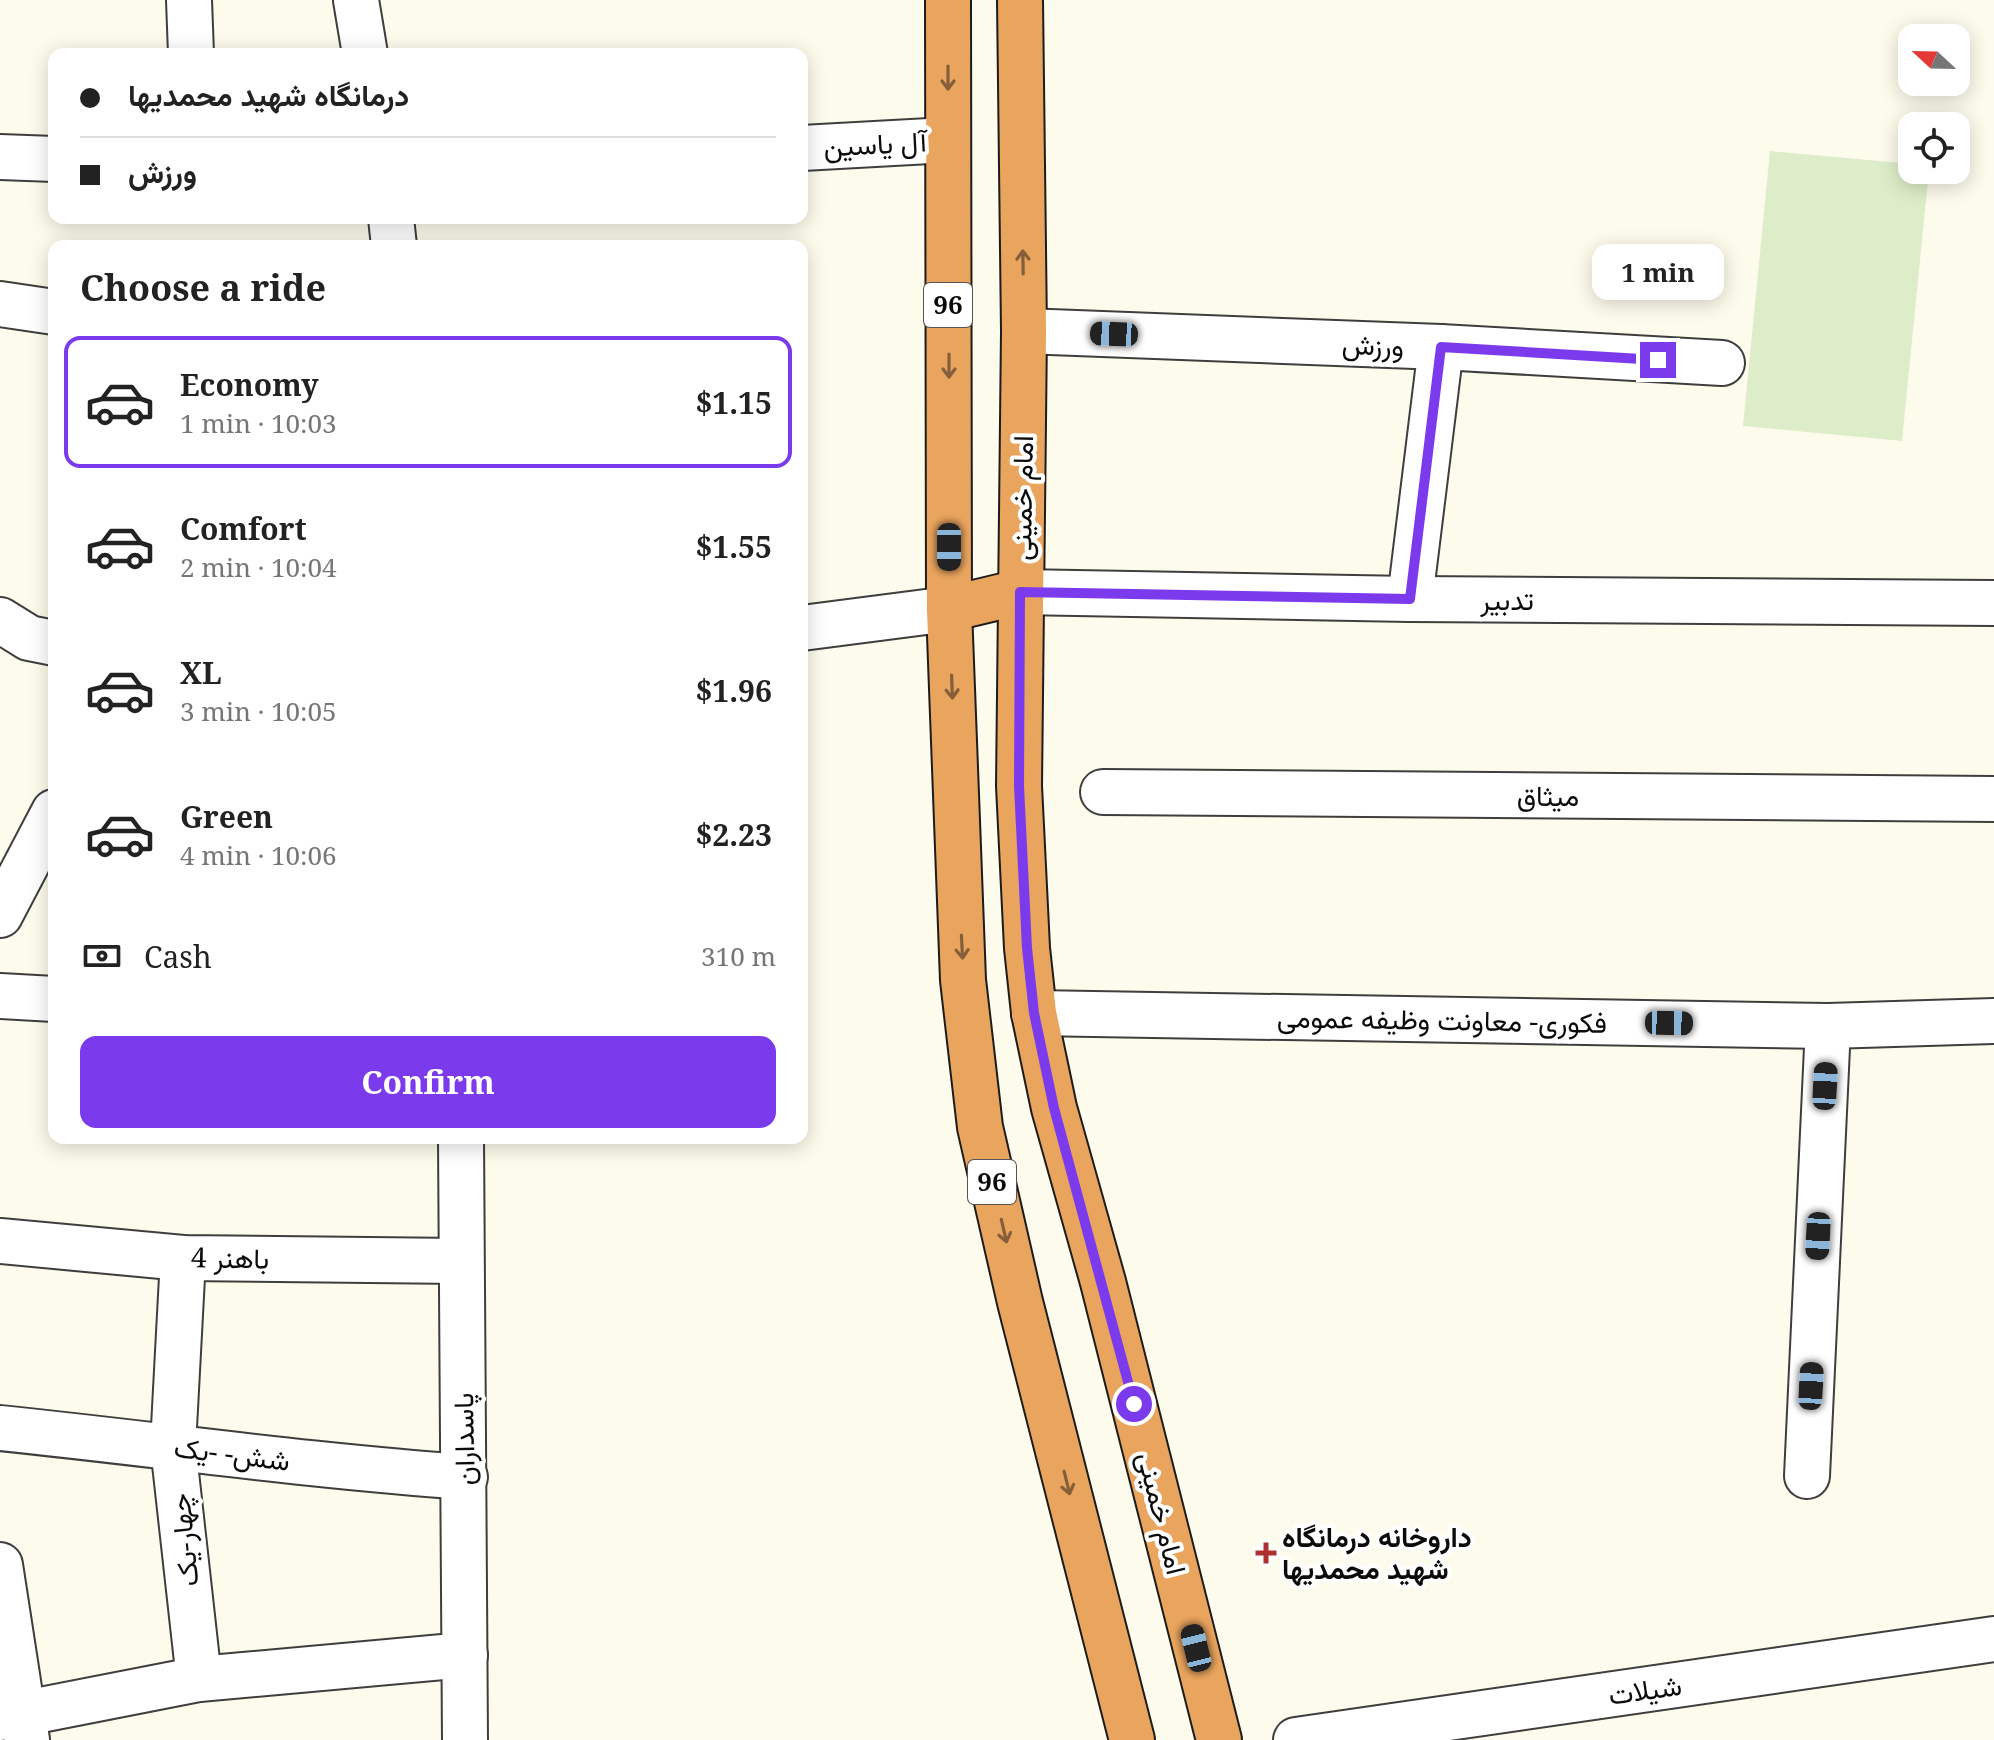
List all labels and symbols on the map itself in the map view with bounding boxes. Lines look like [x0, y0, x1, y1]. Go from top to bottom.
north arrow [1898, 24, 1970, 96]
one-way arrow [940, 64, 956, 91]
street label: آل یاسین [823, 121, 930, 165]
callout: 1 min [1592, 244, 1724, 300]
one-way arrow [1015, 249, 1031, 276]
road number: 96 [924, 283, 972, 327]
car [1090, 321, 1138, 347]
street label: ورزش [1341, 324, 1405, 364]
route end [1640, 342, 1676, 378]
one-way arrow [941, 352, 957, 379]
street label: امام خمینی [1001, 435, 1042, 561]
car [937, 523, 961, 571]
street label: تدبیر [1479, 580, 1534, 618]
one-way arrow [944, 673, 959, 700]
street label: میثاق [1517, 776, 1579, 814]
one-way arrow [954, 933, 969, 960]
street label: فکوری- معاونت وظیفه عمومی [1277, 997, 1607, 1041]
car [1645, 1011, 1693, 1035]
car [1812, 1061, 1838, 1111]
road number: 96 [968, 1160, 1016, 1204]
car [1805, 1211, 1831, 1261]
one-way arrow [997, 1218, 1012, 1243]
street label: باهنر 4 [191, 1237, 269, 1277]
car [1798, 1361, 1824, 1411]
route start [1116, 1386, 1152, 1422]
street label: پاسداران [443, 1392, 484, 1486]
street label: شش- -یک [172, 1427, 292, 1479]
street label: امام خمینی [1128, 1447, 1197, 1578]
one-way arrow [1060, 1470, 1075, 1496]
street label: چهار-یک [159, 1492, 208, 1589]
place label: داروخانه درمانگاه شهید محمدیها [1282, 1517, 1472, 1587]
marker: داروخانه درمانگاه شهید محمدیها [1257, 1544, 1275, 1562]
car [1179, 1622, 1213, 1674]
street label: شیلات [1606, 1665, 1684, 1713]

